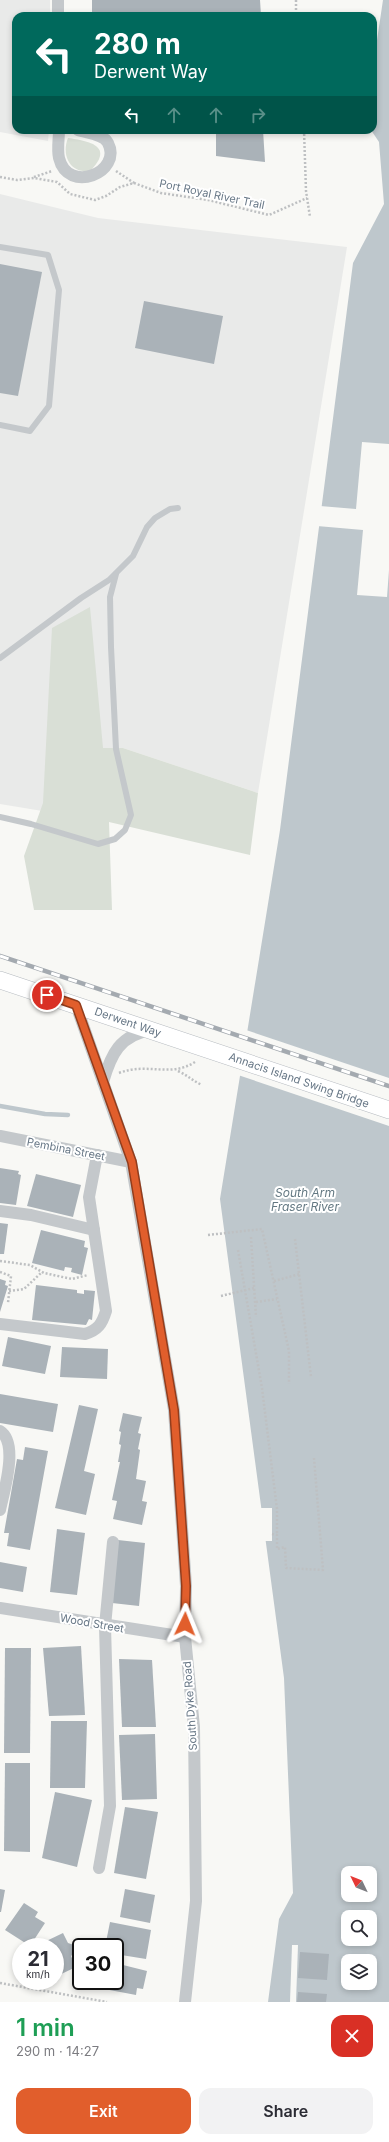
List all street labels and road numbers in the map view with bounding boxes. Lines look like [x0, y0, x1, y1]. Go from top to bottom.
street label: Port Royal River Trail [158, 176, 266, 212]
street label: Derwent Way [93, 1004, 163, 1040]
street label: Annacis Island Swing Bridge [227, 1049, 371, 1111]
street label: Pembina Street [26, 1135, 107, 1164]
street label: Wood Street [59, 1611, 125, 1636]
street label: South Dyke Road [180, 1661, 200, 1751]

